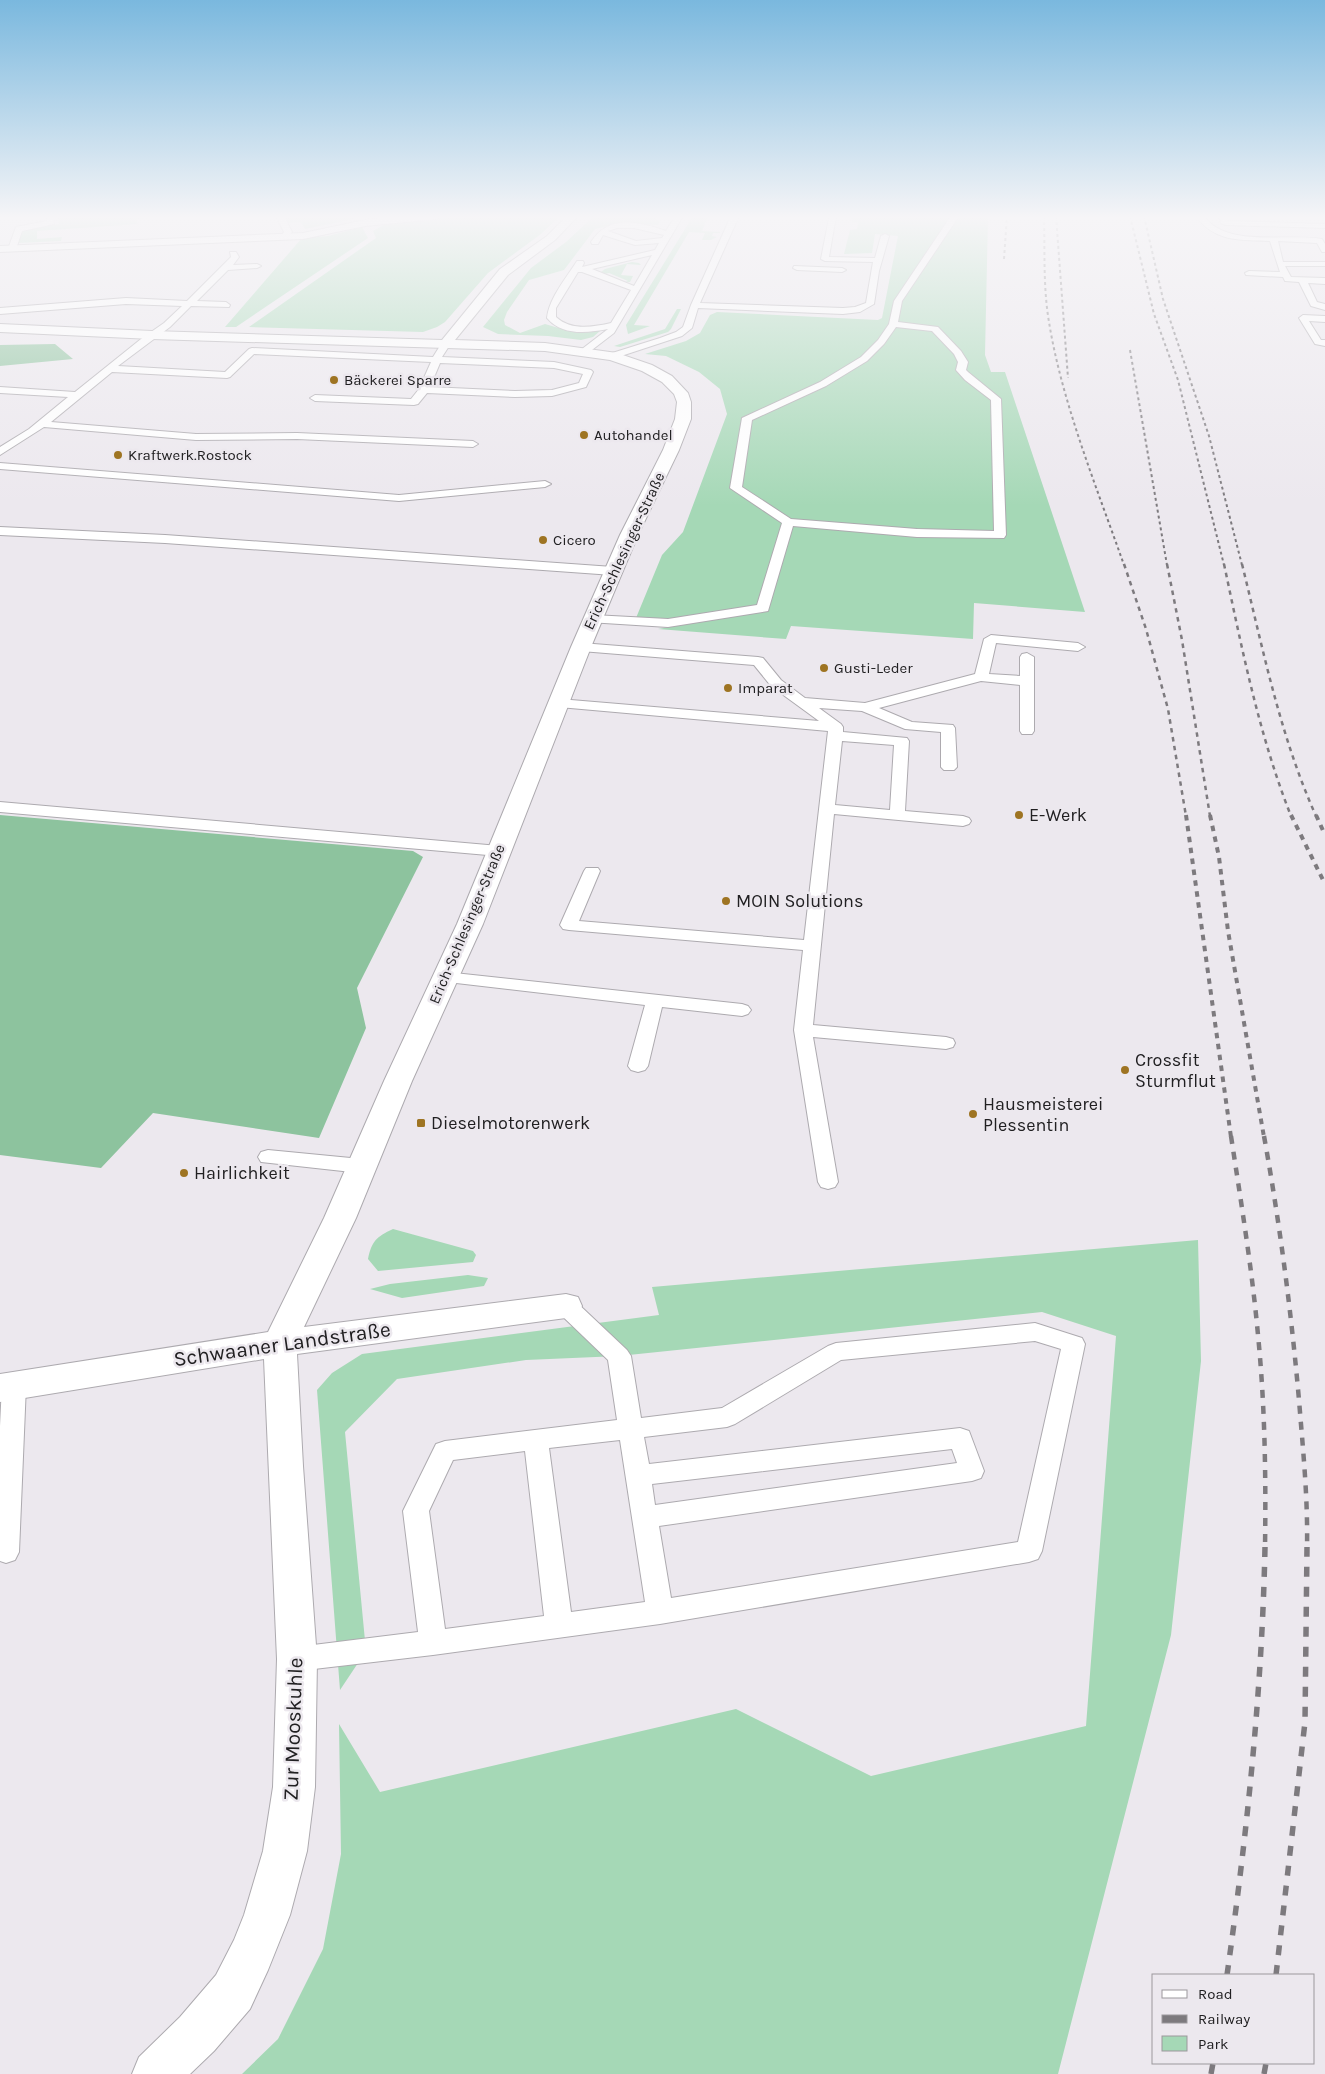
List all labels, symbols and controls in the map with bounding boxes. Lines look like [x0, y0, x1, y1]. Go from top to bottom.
place label: Bäckerei Sparre [344, 371, 451, 389]
marker: Bäckerei Sparre [328, 374, 340, 386]
place label: Autohandel [594, 426, 673, 444]
marker: Autohandel [578, 429, 590, 441]
place label: Kraftwerk.Rostock [128, 446, 252, 464]
marker: Kraftwerk.Rostock [112, 449, 124, 461]
street label: Erich-Schlesinger-Straße [580, 469, 668, 633]
place label: Cicero [553, 531, 596, 549]
marker: Cicero [537, 534, 549, 546]
place label: Gusti-Leder [834, 659, 913, 677]
marker: Gusti-Leder [818, 662, 830, 674]
place label: Imparat [738, 679, 793, 697]
marker: Imparat [722, 682, 734, 694]
place label: E-Werk [1029, 804, 1087, 826]
marker: E-Werk [1013, 809, 1025, 821]
street label: Erich-Schlesinger-Straße [425, 841, 509, 1007]
place label: MOIN Solutions [736, 890, 863, 912]
marker: MOIN Solutions [720, 895, 732, 907]
place label: Crossfit Sturmflut [1135, 1049, 1216, 1092]
marker: Crossfit Sturmflut [1119, 1064, 1131, 1076]
place label: Hausmeisterei Plessentin [983, 1093, 1103, 1136]
marker: Hausmeisterei Plessentin [967, 1108, 979, 1120]
place label: Dieselmotorenwerk [431, 1112, 590, 1134]
marker: Dieselmotorenwerk [415, 1117, 427, 1129]
place label: Hairlichkeit [194, 1162, 290, 1184]
marker: Hairlichkeit [178, 1167, 190, 1179]
street label: Schwaaner Landstraße [172, 1317, 392, 1371]
street label: Zur Mooskuhle [279, 1657, 307, 1801]
legend [1152, 1974, 1315, 2064]
text: Road [1198, 1985, 1233, 2003]
text: Railway [1198, 2010, 1250, 2028]
text: Park [1198, 2035, 1228, 2053]

